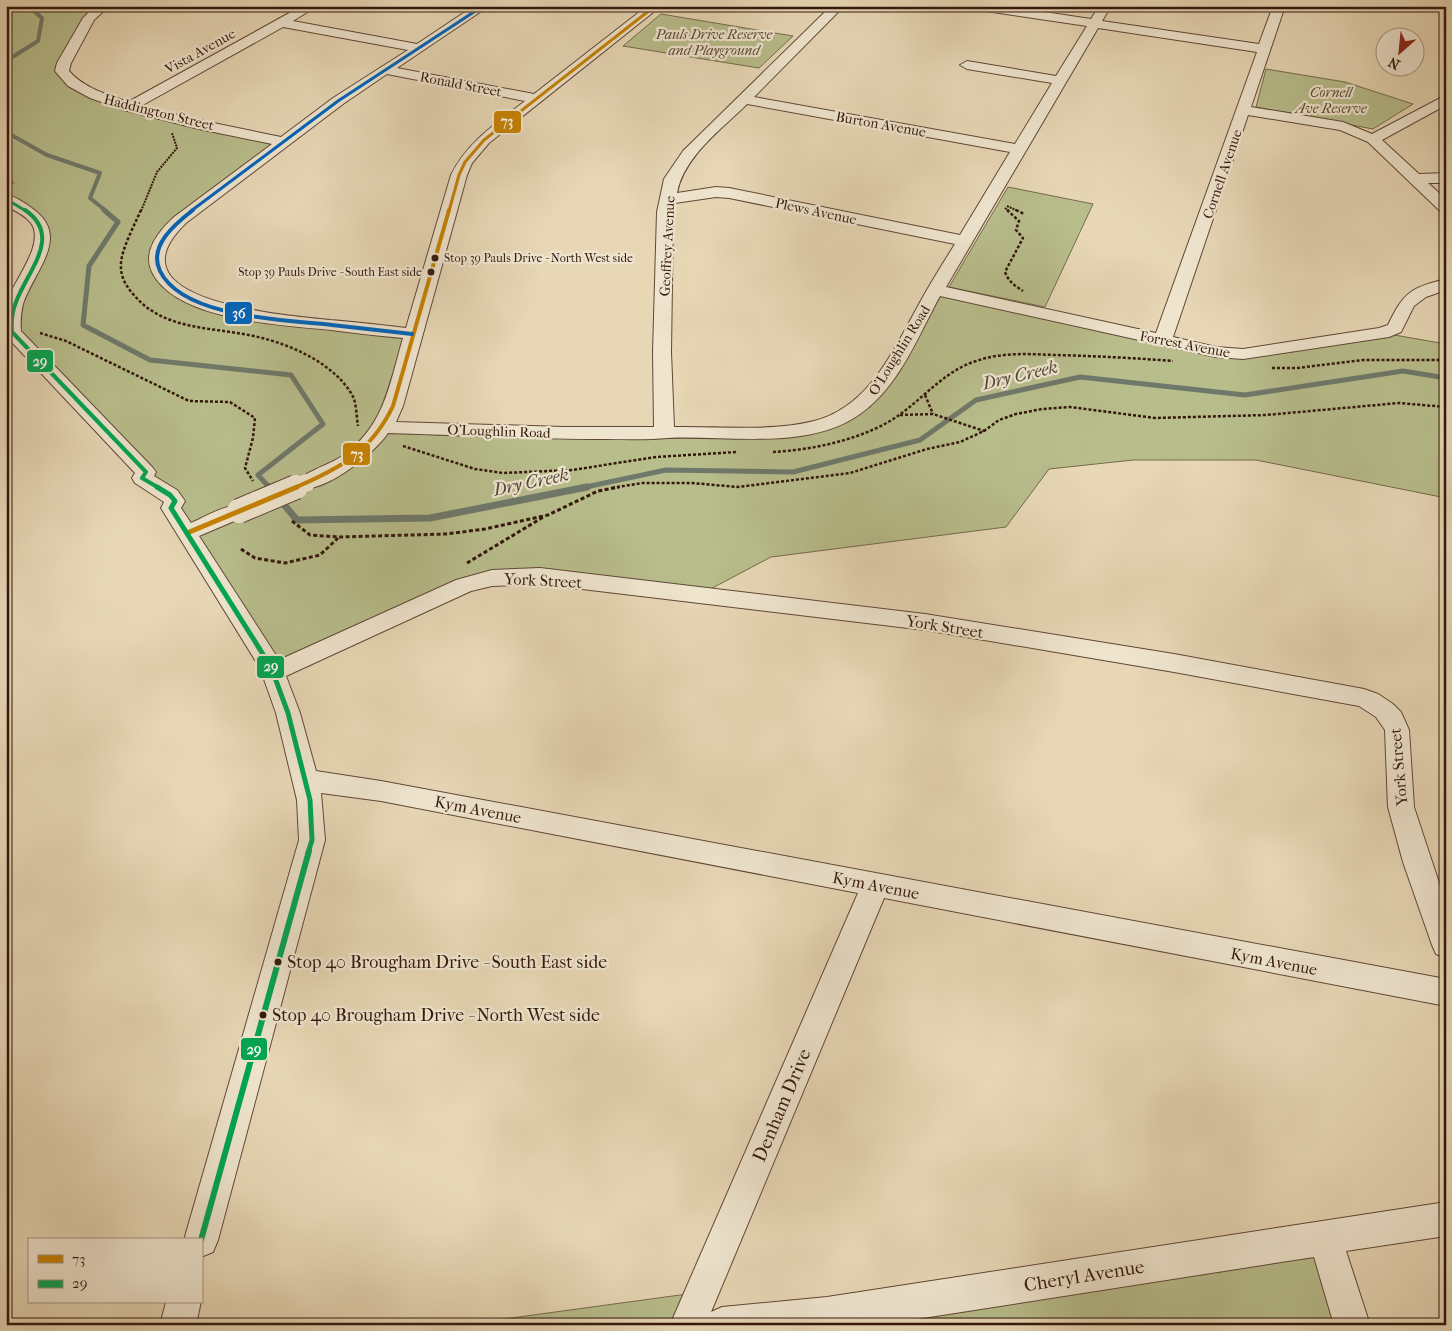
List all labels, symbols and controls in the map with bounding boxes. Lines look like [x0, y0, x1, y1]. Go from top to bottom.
street label: Vista Avenue [161, 25, 239, 78]
park label: Pauls Drive Reserve and Playground [655, 26, 773, 59]
north arrow [1374, 28, 1424, 78]
text: N [1385, 53, 1403, 73]
street label: Ronald Street [419, 68, 503, 101]
park label: Cornell Ave Reserve [1293, 84, 1367, 117]
street label: Haddington Street [102, 91, 216, 134]
street label: Burton Avenue [834, 108, 927, 141]
line badge: 73 [493, 110, 522, 134]
text: 73 [500, 113, 514, 130]
street label: Cornell Avenue [1199, 127, 1246, 221]
street label: Geoffrey Avenue [656, 195, 679, 297]
street label: Plews Avenue [774, 195, 858, 228]
place label: Stop 39 Pauls Drive - North West side [444, 251, 633, 265]
marker: Stop 39 Pauls Drive - North West side [430, 253, 440, 263]
place label: Stop 39 Pauls Drive - South East side [238, 265, 422, 279]
marker: Stop 39 Pauls Drive - South East side [426, 267, 436, 277]
line badge: 36 [224, 301, 253, 325]
street label: O'Loughlin Road [865, 302, 934, 399]
text: 36 [232, 305, 246, 322]
street label: Forrest Avenue [1138, 327, 1232, 362]
line badge: 29 [26, 349, 54, 373]
text: 29 [33, 353, 47, 370]
water label: Dry Creek [979, 357, 1060, 395]
street label: O'Loughlin Road [447, 421, 551, 442]
line badge: 73 [342, 442, 371, 466]
text: 73 [350, 446, 364, 463]
water label: Dry Creek [490, 464, 571, 501]
street label: York Street [503, 569, 583, 592]
street label: York Street [904, 611, 985, 642]
line badge: 29 [256, 655, 285, 679]
text: 29 [264, 658, 278, 675]
street label: York Street [1386, 727, 1411, 808]
street label: Kym Avenue [433, 792, 523, 827]
street label: Kym Avenue [831, 868, 921, 903]
street label: Kym Avenue [1229, 944, 1319, 979]
place label: Stop 40 Brougham Drive - South East side [287, 952, 607, 973]
marker: Stop 40 Brougham Drive - South East side [273, 957, 283, 967]
place label: Stop 40 Brougham Drive - North West side [272, 1005, 600, 1026]
marker: Stop 40 Brougham Drive - North West side [258, 1010, 268, 1020]
line badge: 29 [240, 1037, 268, 1061]
text: 29 [247, 1041, 261, 1058]
street label: Denham Drive [748, 1046, 816, 1165]
legend [28, 1238, 202, 1304]
text: 73 [72, 1250, 85, 1268]
street label: Cheryl Avenue [1022, 1256, 1146, 1296]
text: 29 [72, 1274, 88, 1292]

